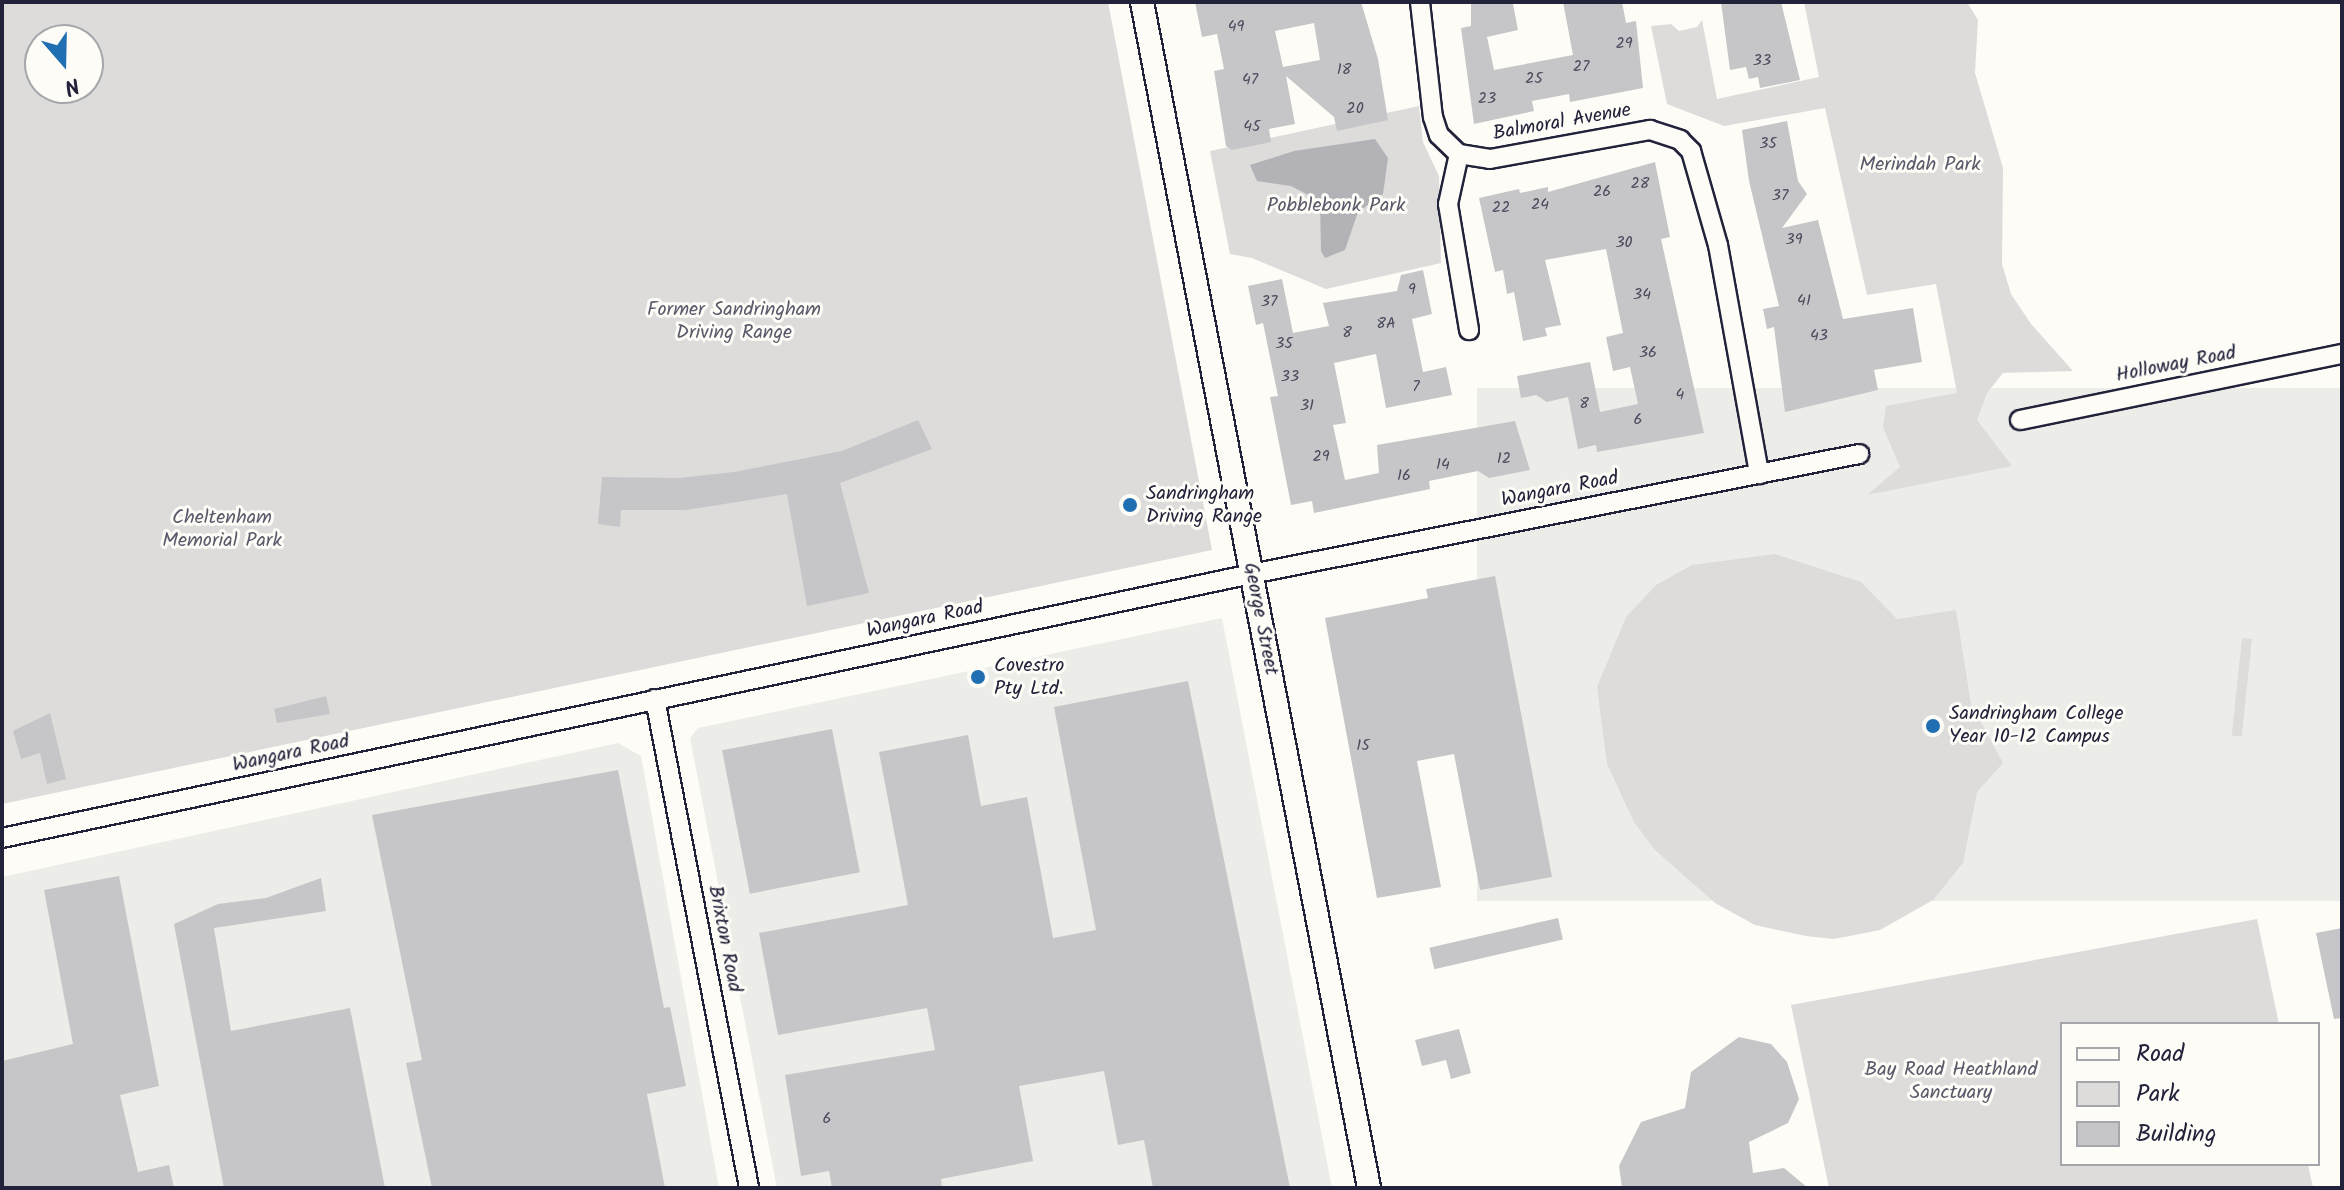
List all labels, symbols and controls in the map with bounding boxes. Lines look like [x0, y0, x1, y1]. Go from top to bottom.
house number: 49 [1228, 17, 1244, 37]
north arrow [24, 24, 104, 104]
house number: 29 [1615, 34, 1633, 54]
house number: 33 [1753, 51, 1771, 71]
house number: 27 [1573, 57, 1589, 77]
house number: 18 [1337, 60, 1351, 80]
text: N [59, 66, 84, 104]
house number: 25 [1525, 69, 1543, 89]
house number: 47 [1242, 70, 1258, 90]
house number: 23 [1478, 89, 1496, 109]
house number: 20 [1346, 99, 1364, 119]
street label: Balmoral Avenue [1491, 99, 1633, 147]
house number: 45 [1243, 117, 1261, 137]
house number: 35 [1759, 134, 1777, 154]
park label: Merindah Park [1859, 153, 1981, 177]
house number: 28 [1631, 174, 1649, 194]
house number: 26 [1593, 182, 1611, 202]
house number: 37 [1772, 186, 1788, 206]
park label: Pobblebonk Park [1267, 194, 1405, 218]
house number: 24 [1531, 195, 1549, 215]
house number: 22 [1492, 198, 1510, 218]
house number: 39 [1786, 230, 1802, 250]
house number: 30 [1615, 233, 1633, 253]
house number: 9 [1408, 280, 1416, 300]
house number: 34 [1633, 285, 1651, 305]
house number: 41 [1797, 291, 1811, 311]
house number: 37 [1261, 292, 1277, 312]
park label: Former Sandringham Driving Range [647, 298, 821, 345]
house number: 8A [1376, 314, 1396, 334]
house number: 8 [1342, 323, 1352, 343]
house number: 43 [1810, 326, 1828, 346]
house number: 35 [1275, 334, 1293, 354]
street label: Holloway Road [2114, 342, 2238, 388]
house number: 36 [1639, 343, 1657, 363]
house number: 33 [1281, 367, 1299, 387]
house number: 7 [1412, 377, 1420, 397]
house number: 4 [1676, 385, 1684, 405]
house number: 8 [1579, 394, 1589, 414]
house number: 31 [1300, 396, 1314, 416]
house number: 6 [1634, 410, 1642, 430]
house number: 29 [1312, 447, 1330, 467]
house number: 12 [1497, 449, 1511, 469]
house number: 14 [1436, 455, 1450, 475]
house number: 16 [1397, 466, 1411, 486]
street label: Wangara Road [1499, 467, 1621, 513]
place label: Sandringham Driving Range [1146, 482, 1262, 529]
marker: Sandringham Driving Range [1121, 496, 1139, 514]
park label: Cheltenham Memorial Park [162, 507, 282, 554]
street label: George Street [1237, 561, 1283, 677]
street label: Wangara Road [864, 596, 986, 644]
place label: Covestro Pty Ltd. [994, 654, 1064, 701]
marker: Covestro Pty Ltd. [969, 668, 987, 686]
place label: Sandringham College Year 10-12 Campus [1949, 702, 2124, 749]
marker: Sandringham College Year 10-12 Campus [1924, 717, 1942, 735]
street label: Wangara Road [230, 730, 352, 778]
house number: 15 [1356, 736, 1370, 756]
street label: Brixton Road [702, 884, 746, 994]
legend [2060, 1022, 2320, 1166]
text: Road [2136, 1035, 2184, 1074]
park label: Bay Road Heathland Sanctuary [1865, 1059, 2037, 1106]
text: Park [2136, 1075, 2180, 1114]
house number: 6 [823, 1109, 831, 1129]
text: Building [2136, 1115, 2216, 1154]

